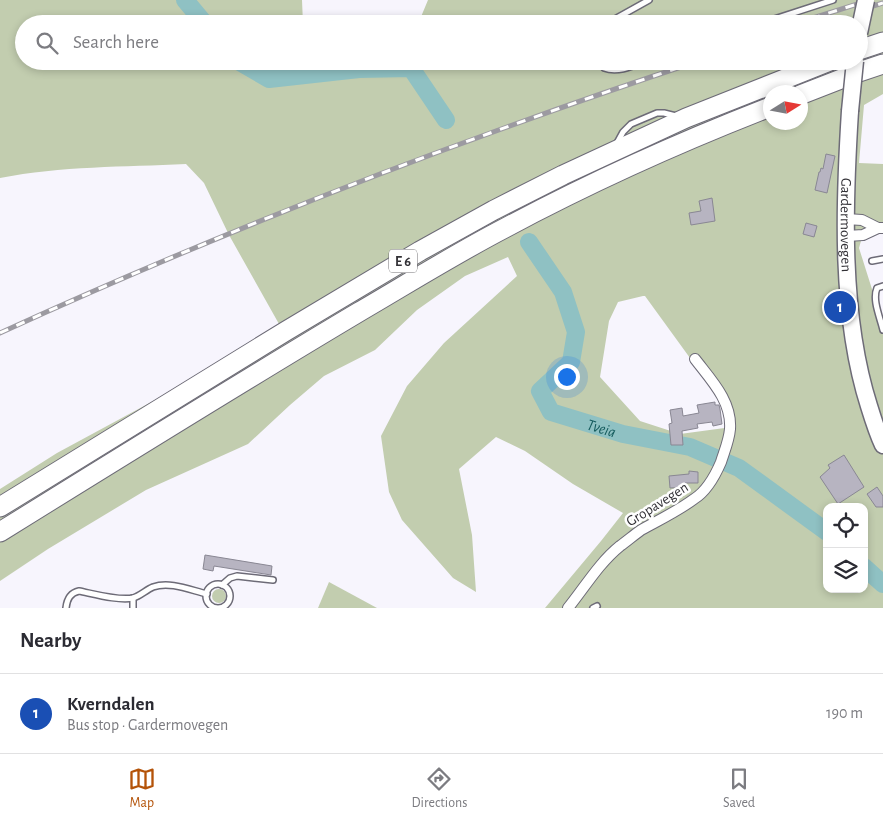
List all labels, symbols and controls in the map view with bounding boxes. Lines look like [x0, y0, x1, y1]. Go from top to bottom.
search box [15, 15, 868, 70]
icon: search [33, 29, 61, 57]
text: Search here [73, 33, 159, 52]
north arrow [763, 85, 808, 130]
street label: Gardermovegen [838, 178, 854, 272]
road number: E 6 [389, 250, 417, 272]
pin: 1 [824, 288, 856, 326]
your location [554, 364, 580, 390]
water label: Tveia [585, 416, 618, 440]
street label: Gropavegen [624, 479, 691, 529]
map controls [823, 503, 868, 593]
button: locate [823, 503, 868, 548]
button: layers [823, 548, 868, 593]
text: Nearby [20, 630, 81, 651]
text: Kverndalen [67, 695, 155, 714]
text: 1 [33, 705, 39, 721]
text: 190 m [826, 705, 863, 721]
text: Bus stop · Gardermovegen [67, 717, 228, 733]
tab: Map [128, 765, 156, 812]
tab: Directions [412, 765, 467, 812]
tab: Saved [723, 765, 755, 812]

